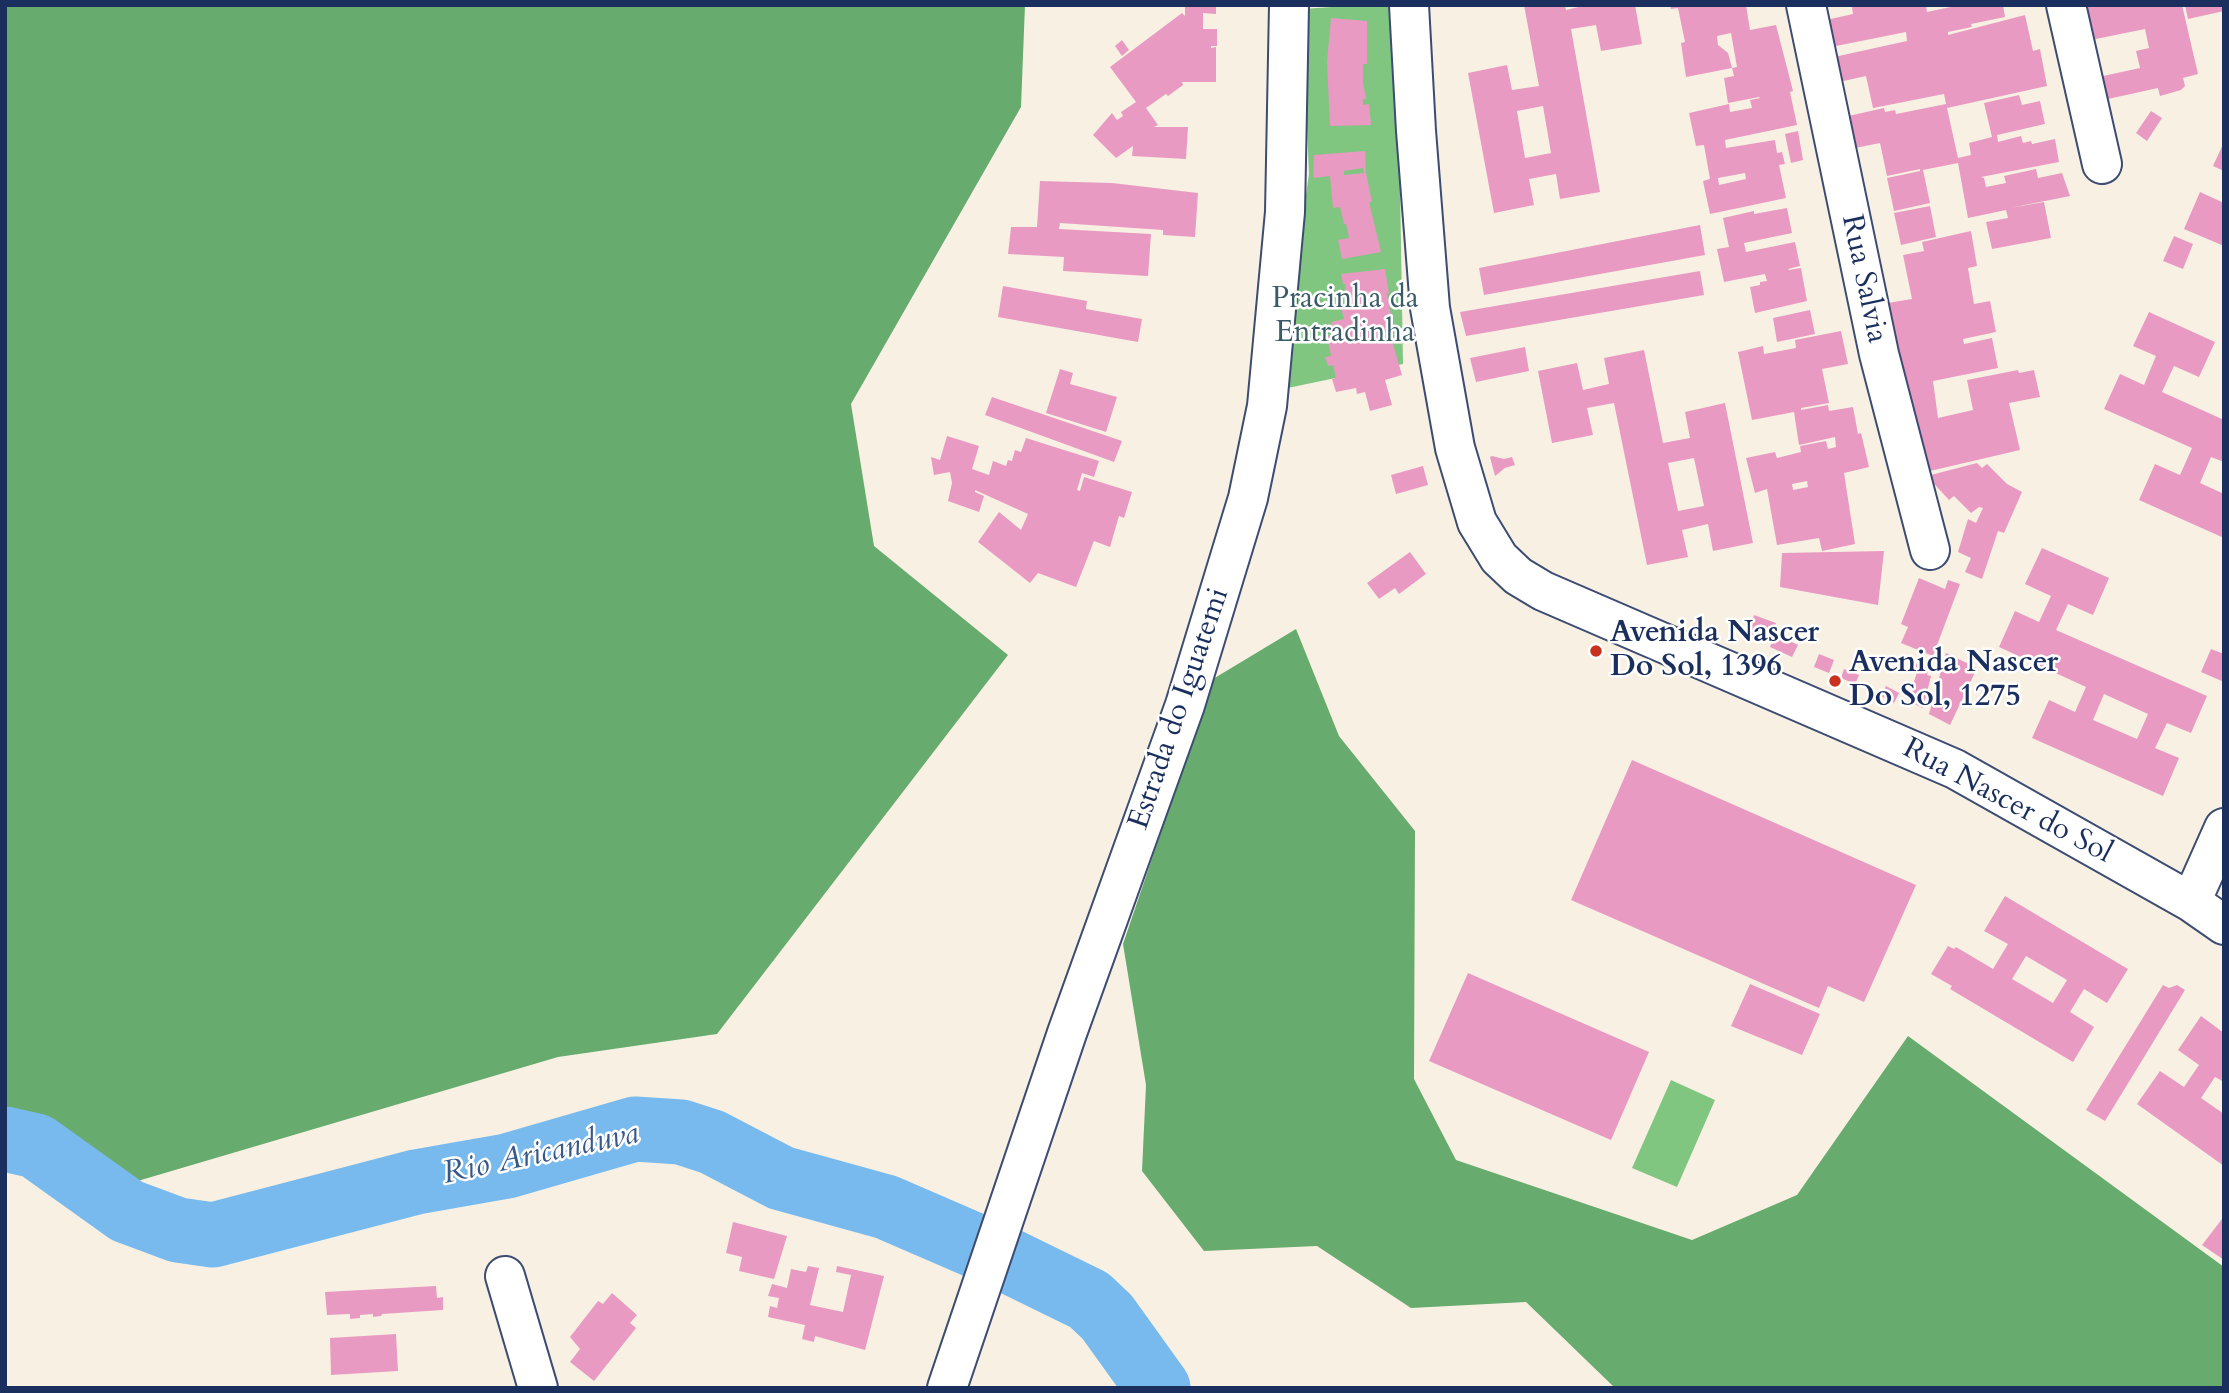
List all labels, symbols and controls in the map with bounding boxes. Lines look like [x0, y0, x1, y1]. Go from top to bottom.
street label: Rua Salvia [1832, 211, 1894, 347]
park label: Pracinha da Entradinha [1271, 282, 1419, 352]
street label: Estrada do Iguatemi [1122, 584, 1238, 834]
place label: Avenida Nascer Do Sol, 1396 [1610, 616, 1819, 686]
marker: Avenida Nascer Do Sol, 1396 [1588, 643, 1604, 659]
place label: Avenida Nascer Do Sol, 1275 [1849, 646, 2058, 716]
marker: Avenida Nascer Do Sol, 1275 [1827, 673, 1843, 689]
street label: Rua Nascer do Sol [1896, 732, 2118, 872]
water label: Rio Aricanduva [439, 1115, 643, 1195]

